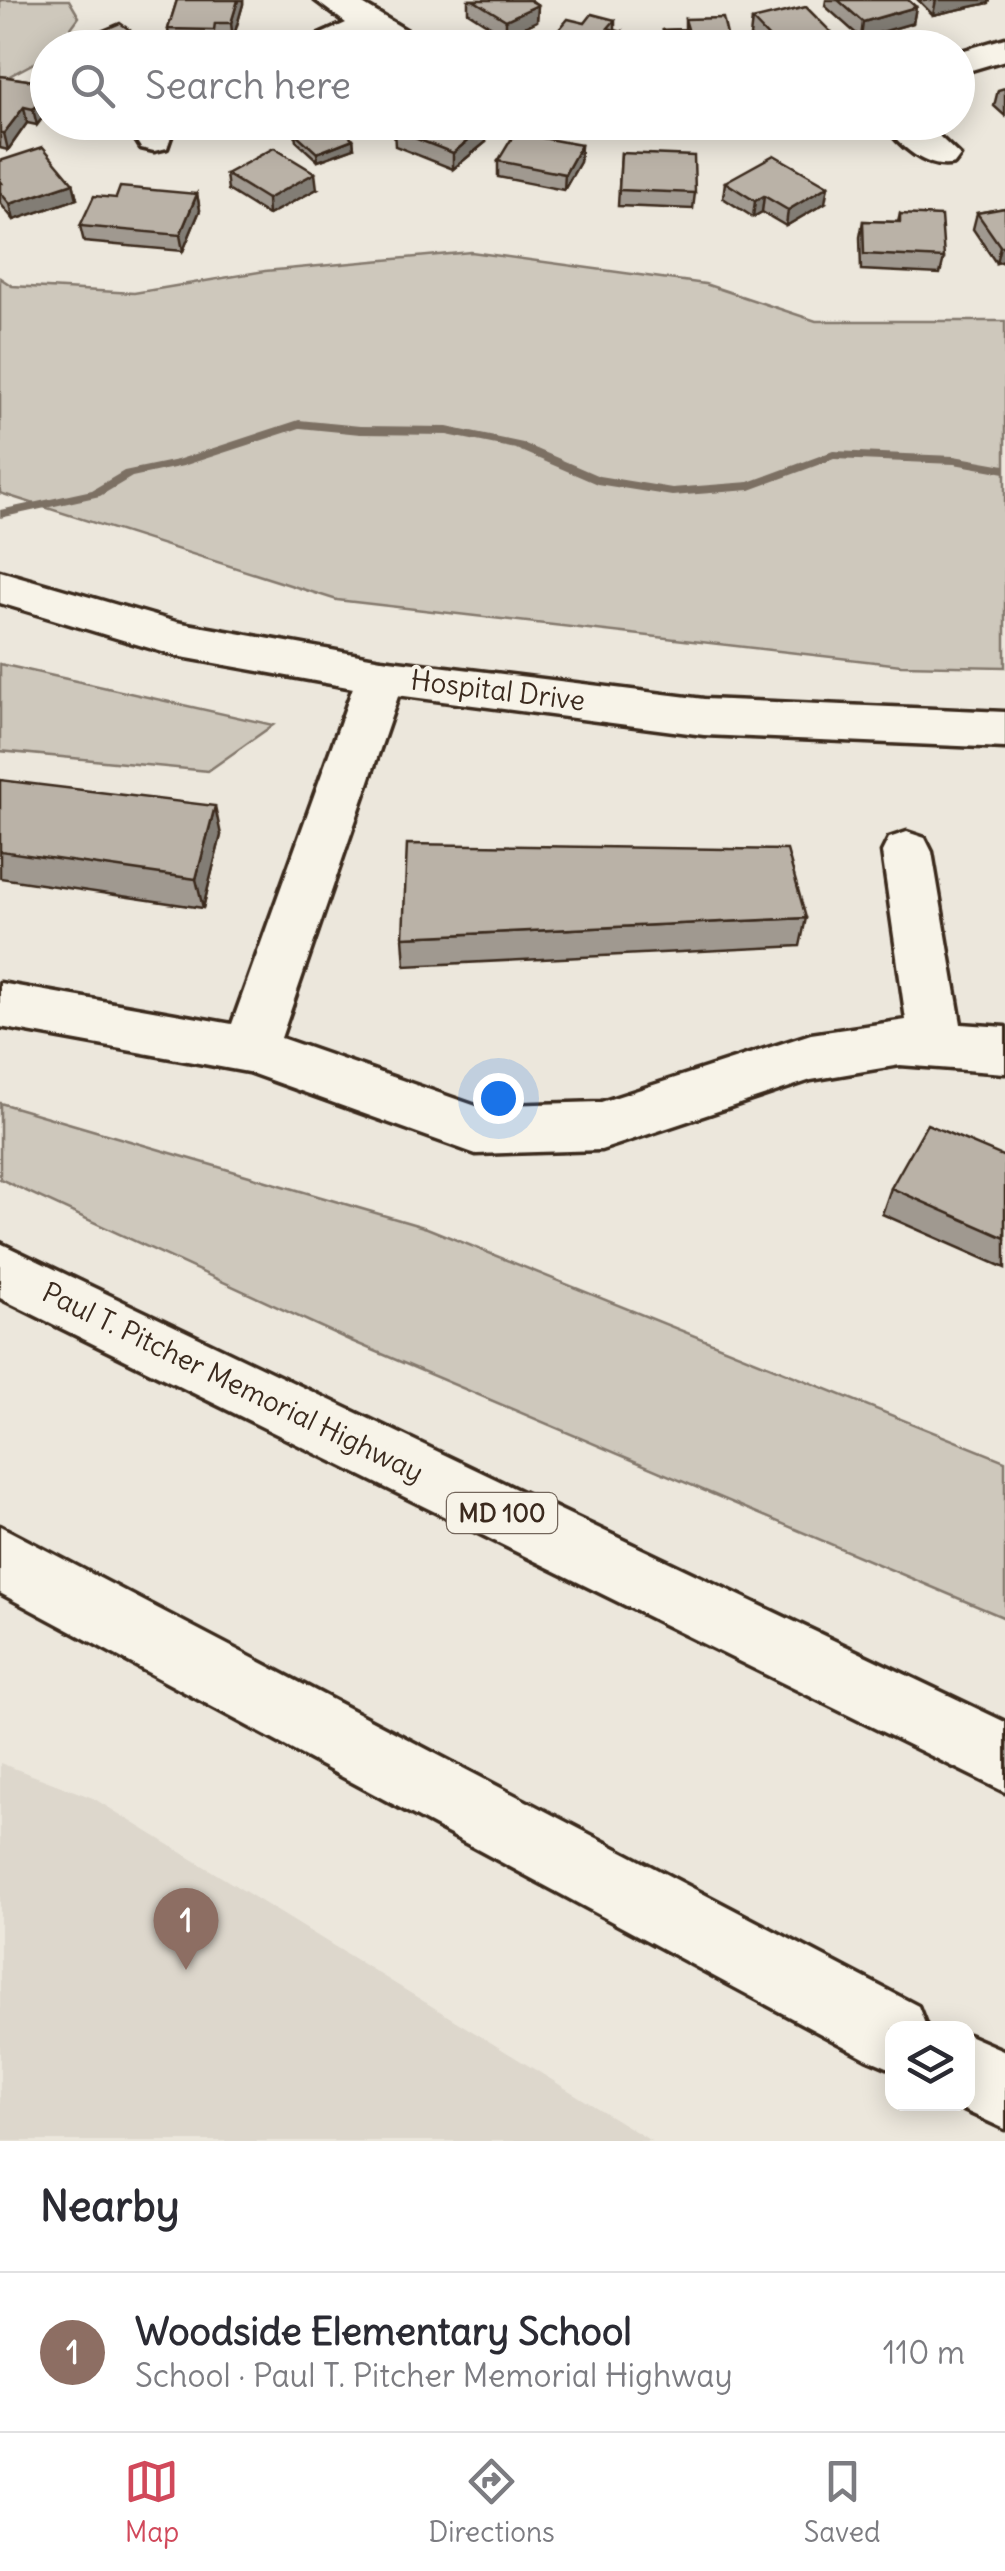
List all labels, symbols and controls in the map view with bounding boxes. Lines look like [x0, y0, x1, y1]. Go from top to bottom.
search box [30, 30, 975, 140]
icon: search [65, 58, 120, 113]
text: Search here [145, 62, 351, 109]
street label: Hospital Drive [409, 661, 587, 719]
your location [473, 1073, 524, 1124]
street label: Paul T. Pitcher Memorial Highway [37, 1274, 429, 1490]
road number: MD 100 [447, 1493, 557, 1533]
pin: 1 [154, 1888, 218, 1970]
map controls [885, 2021, 975, 2111]
button: layers [885, 2021, 975, 2111]
text: Nearby [40, 2180, 179, 2232]
text: Woodside Elementary School [135, 2308, 632, 2355]
text: 1 [66, 2332, 79, 2373]
text: 110 m [883, 2332, 965, 2373]
text: School · Paul T. Pitcher Memorial Highway [135, 2355, 733, 2396]
tab: Map [124, 2454, 179, 2550]
tab: Directions [428, 2454, 555, 2550]
tab: Saved [804, 2454, 881, 2550]

